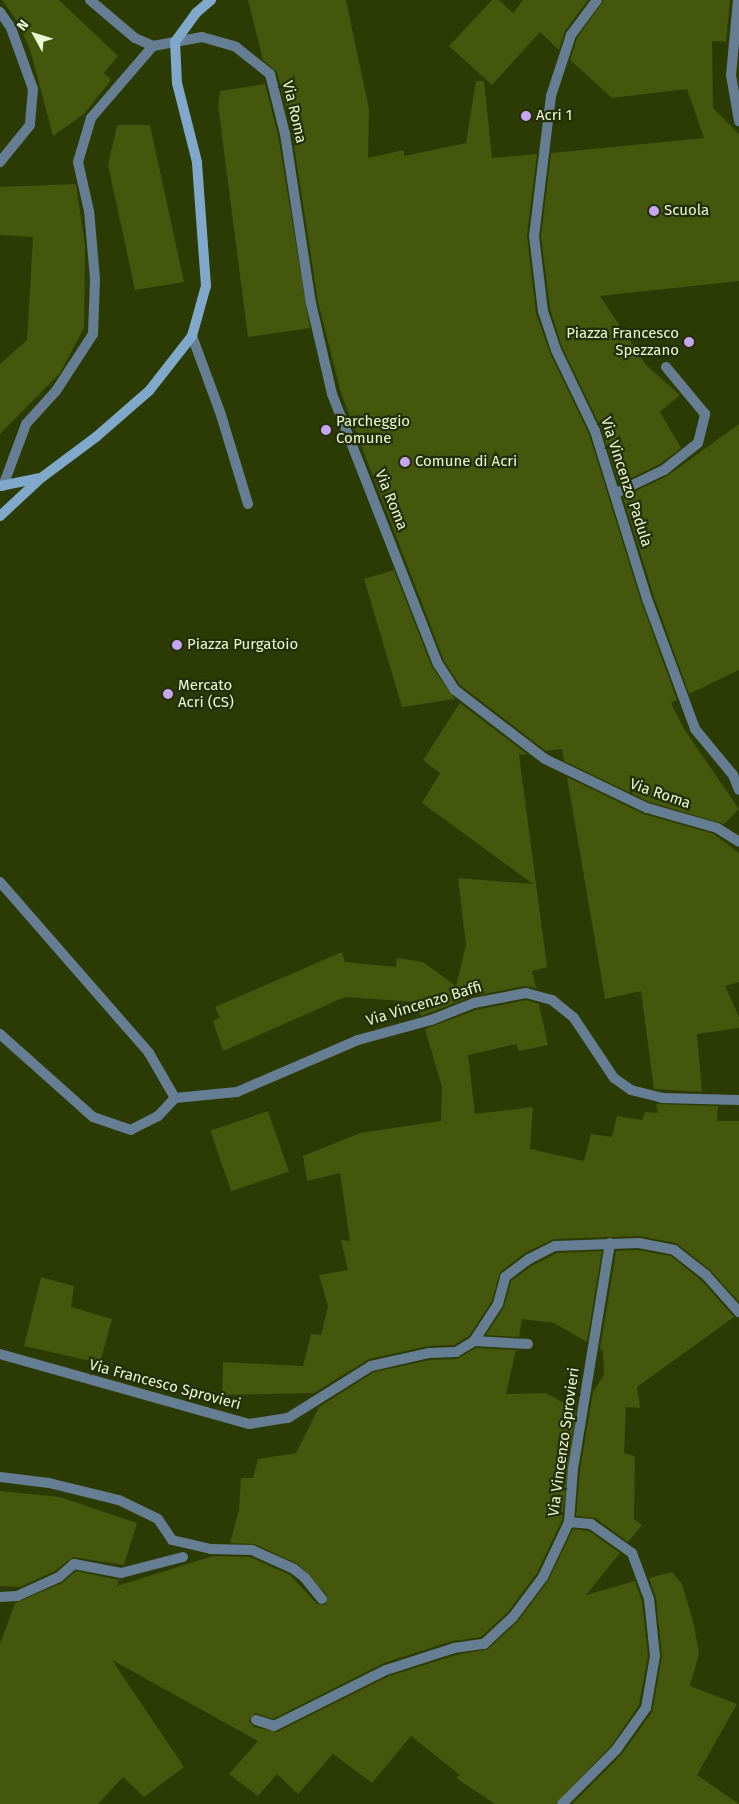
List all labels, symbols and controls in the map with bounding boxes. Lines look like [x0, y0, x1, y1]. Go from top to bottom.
north arrow [10, 10, 60, 60]
text: N [13, 16, 32, 34]
street label: Via Roma [278, 79, 310, 145]
place label: Acri 1 [536, 107, 572, 125]
marker: Acri 1 [520, 110, 532, 122]
place label: Scuola [664, 202, 709, 220]
marker: Scuola [648, 205, 660, 217]
place label: Piazza Francesco Spezzano [566, 324, 679, 359]
marker: Piazza Francesco Spezzano [683, 336, 695, 348]
place label: Parcheggio Comune [336, 412, 410, 447]
street label: Via Vincenzo Padula [597, 415, 655, 549]
marker: Parcheggio Comune [320, 424, 332, 436]
place label: Comune di Acri [415, 453, 517, 471]
marker: Comune di Acri [399, 456, 411, 468]
street label: Via Roma [371, 467, 411, 533]
place label: Piazza Purgatoio [187, 636, 298, 654]
marker: Piazza Purgatoio [171, 639, 183, 651]
place label: Mercato Acri (CS) [178, 676, 234, 711]
marker: Mercato Acri (CS) [162, 688, 174, 700]
street label: Via Roma [627, 775, 693, 813]
street label: Via Vincenzo Baffi [364, 978, 484, 1030]
street label: Via Francesco Sprovieri [87, 1356, 243, 1414]
street label: Via Vincenzo Sprovieri [545, 1366, 583, 1518]

